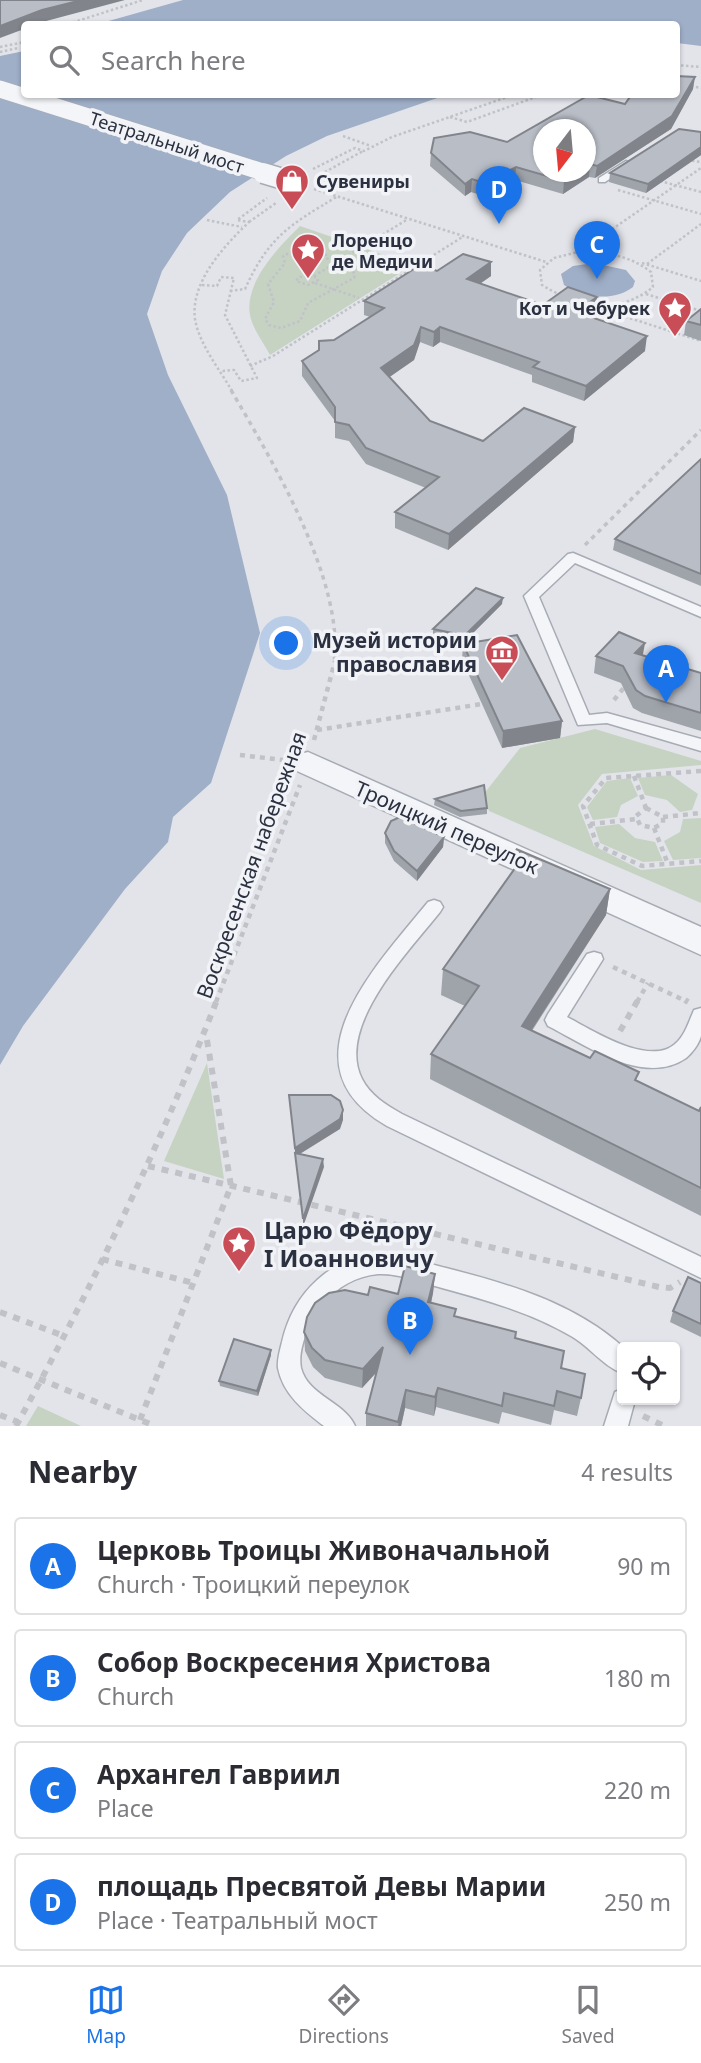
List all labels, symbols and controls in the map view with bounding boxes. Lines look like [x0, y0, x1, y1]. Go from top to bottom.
search box [21, 21, 680, 98]
icon: search [45, 41, 83, 79]
text: Search here [101, 42, 246, 78]
street label: Театральный мост [87, 106, 248, 178]
north arrow [533, 119, 596, 182]
shop icon: Сувениры [273, 162, 311, 211]
pin: D [476, 166, 522, 224]
place label: Сувениры [316, 169, 410, 193]
pin: C [574, 221, 620, 279]
place label: Лоренцо де Медичи [332, 228, 433, 273]
place icon: Лоренцо де Медичи [289, 231, 327, 280]
place icon: Кот и Чебурек [656, 289, 694, 338]
place label: Кот и Чебурек [519, 296, 650, 320]
your location [269, 626, 303, 660]
place label: Музей истории православия [312, 626, 477, 678]
museum icon: Музей истории православия [483, 633, 521, 682]
pin: A [643, 645, 689, 703]
street label: Воскресенская набережная [190, 728, 312, 1002]
street label: Троицкий переулок [351, 774, 543, 880]
place label: Царю Фёдору I Иоанновичу [264, 1213, 434, 1274]
place icon: Царю Фёдору I Иоанновичу [220, 1224, 258, 1273]
pin: B [387, 1297, 433, 1355]
map controls [617, 1342, 680, 1405]
button: locate [617, 1342, 680, 1405]
text: Nearby [28, 1451, 137, 1492]
text: 4 results [581, 1456, 673, 1488]
text: Церковь Троицы Живоначальной [97, 1532, 550, 1568]
text: A [45, 1550, 61, 1582]
text: 90 m [617, 1550, 671, 1582]
text: Church · Троицкий переулок [97, 1568, 410, 1600]
text: Собор Воскресения Христова [97, 1644, 491, 1680]
text: B [45, 1662, 61, 1694]
text: 180 m [604, 1662, 671, 1694]
text: Church [97, 1680, 174, 1712]
text: Архангел Гавриил [97, 1756, 341, 1792]
text: C [46, 1774, 60, 1806]
text: 220 m [604, 1774, 671, 1806]
text: Place [97, 1792, 154, 1824]
text: площадь Пресвятой Девы Марии [97, 1868, 546, 1904]
text: D [45, 1886, 61, 1918]
text: 250 m [604, 1886, 671, 1918]
text: Place · Театральный мост [97, 1904, 378, 1936]
tab: Map [86, 1981, 126, 2049]
tab: Directions [299, 1981, 389, 2049]
tab: Saved [561, 1981, 615, 2049]

